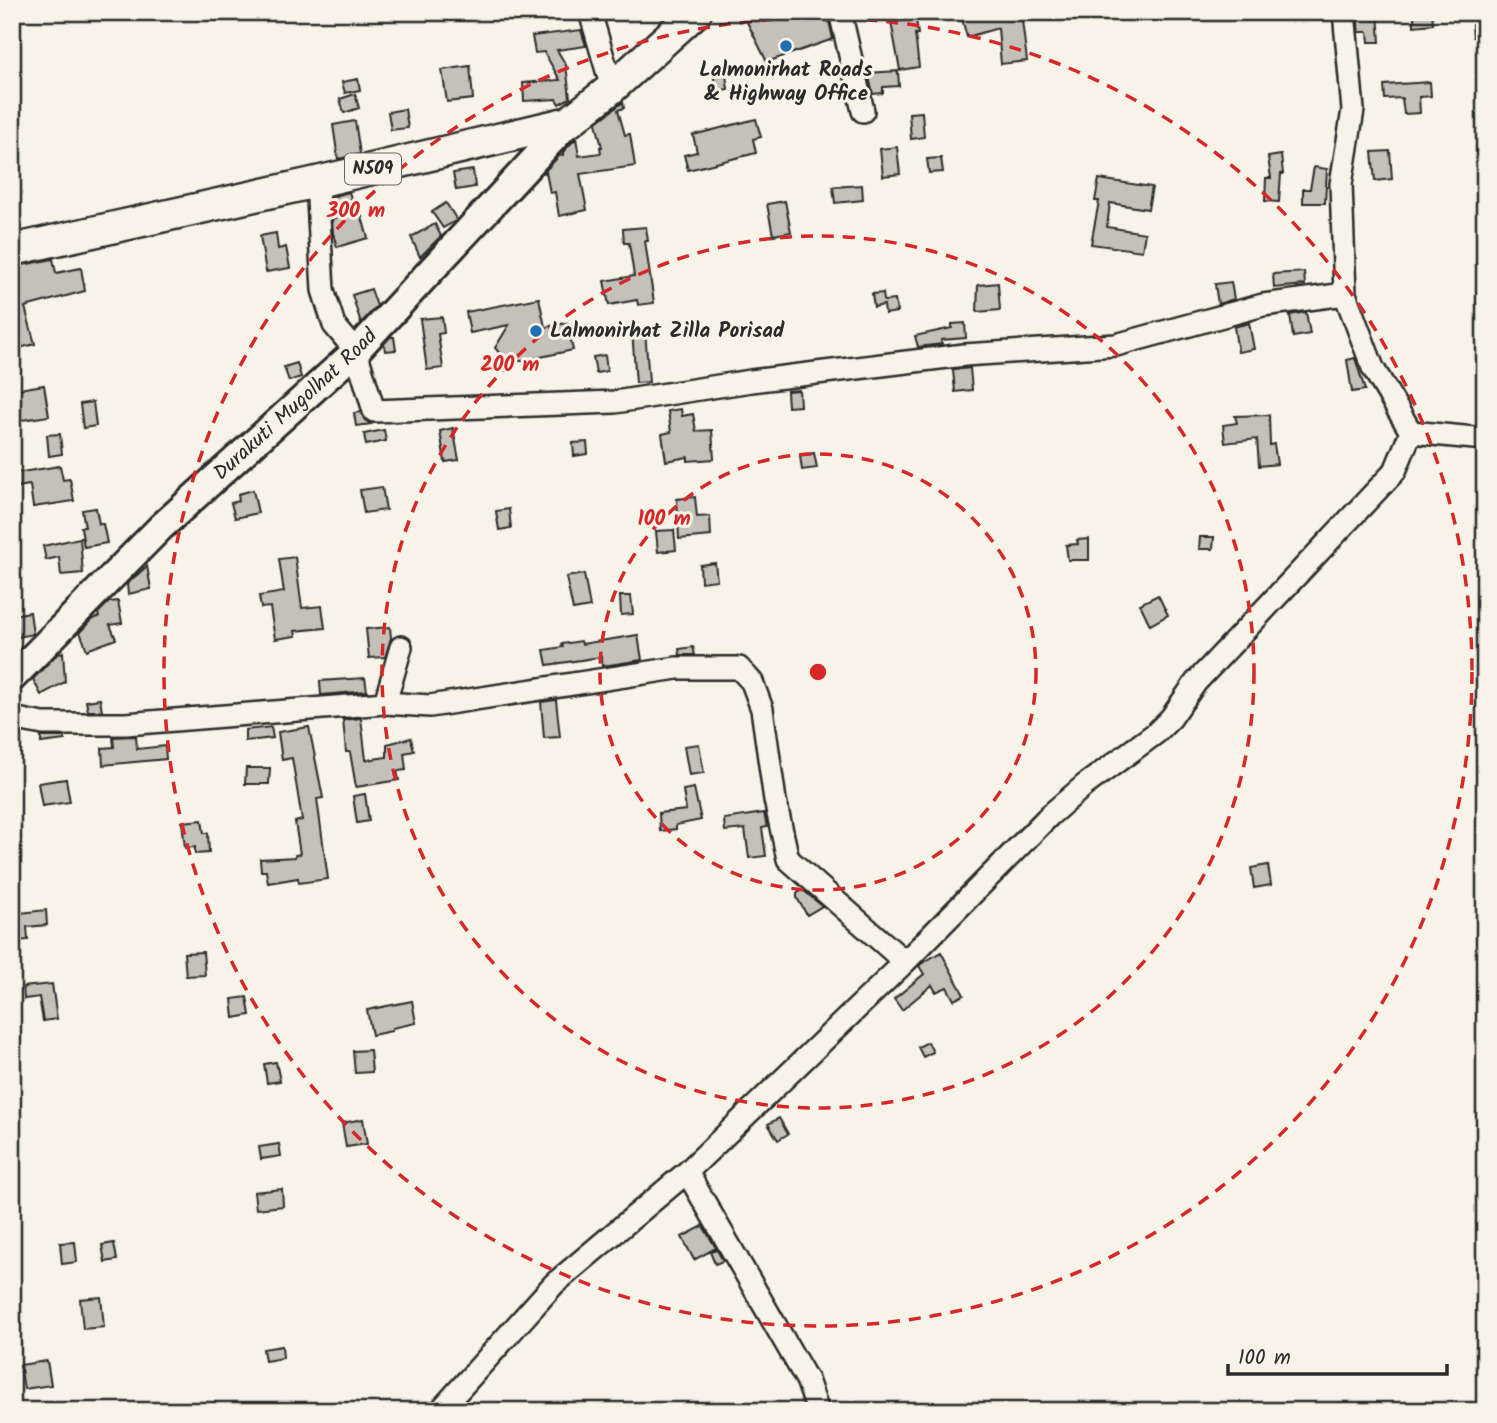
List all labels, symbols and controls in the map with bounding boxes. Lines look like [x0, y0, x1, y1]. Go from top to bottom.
marker: Lalmonirhat Roads & Highway Office [778, 38, 794, 54]
place label: Lalmonirhat Roads & Highway Office [699, 54, 873, 111]
road number: N509 [345, 154, 401, 184]
text: 300 m [326, 195, 385, 228]
place label: Lalmonirhat Zilla Porisad [550, 315, 785, 348]
street label: Durakuti Mugolhat Road [206, 321, 386, 489]
marker: Lalmonirhat Zilla Porisad [528, 323, 544, 339]
text: 200 m [480, 349, 540, 382]
text: 100 m [637, 503, 691, 536]
centre of rings [806, 660, 830, 684]
scale bar [1228, 1332, 1446, 1376]
text: 100 m [1238, 1342, 1291, 1375]

